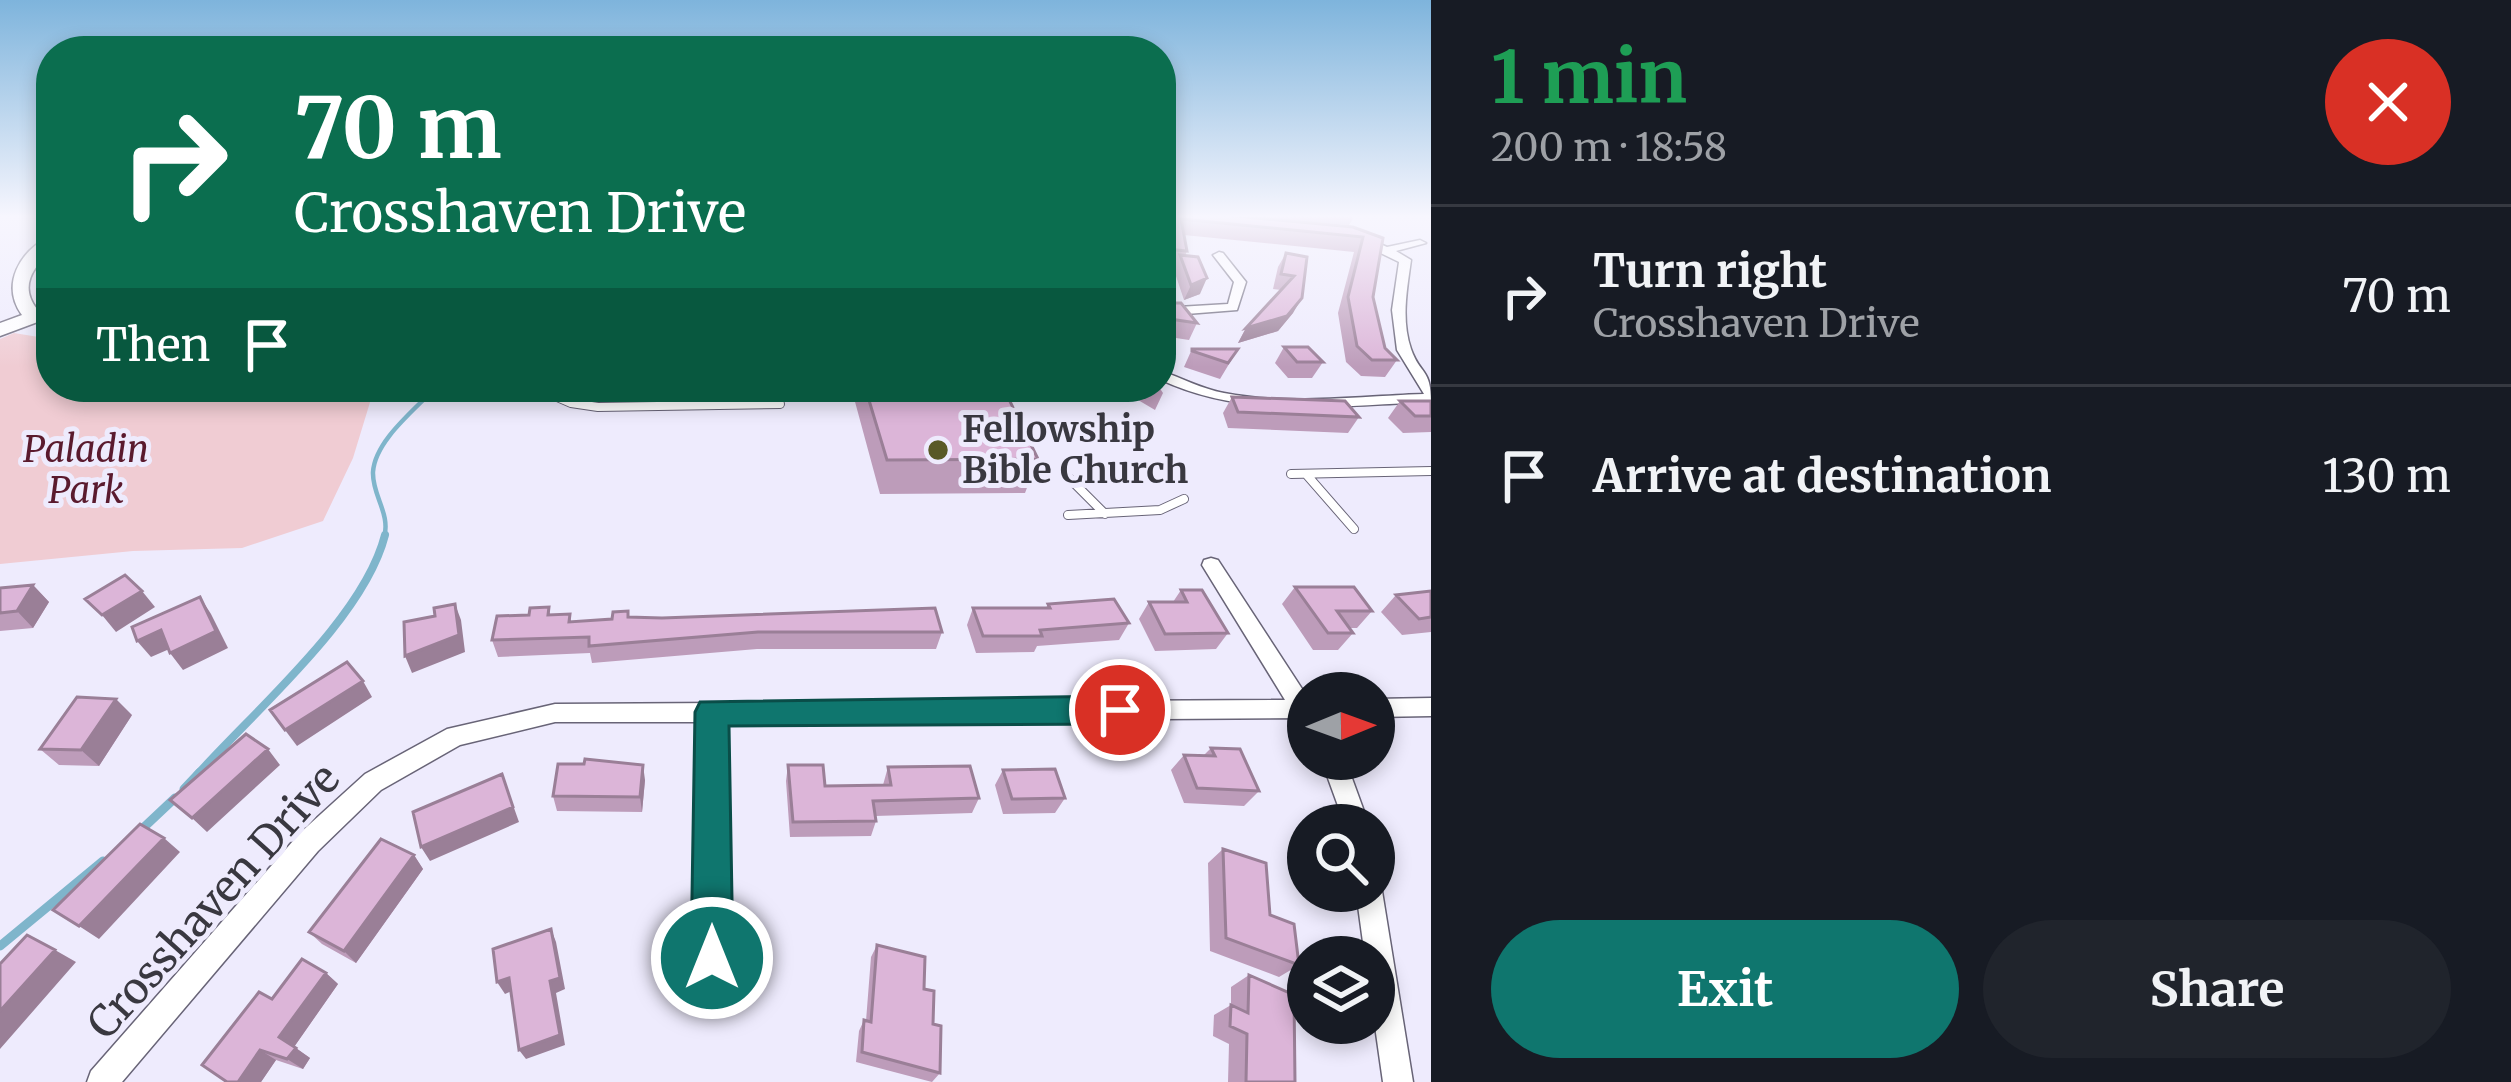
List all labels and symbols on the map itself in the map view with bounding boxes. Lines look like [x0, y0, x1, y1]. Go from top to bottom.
place label: Fellowship Bible Church [962, 407, 1188, 493]
park label: Paladin Park [23, 427, 149, 513]
marker: Fellowship Bible Church [925, 437, 951, 463]
pin [1069, 659, 1171, 761]
north arrow [1287, 672, 1395, 780]
street label: Crosshaven Drive [76, 753, 350, 1049]
position arrow [649, 895, 775, 1021]

